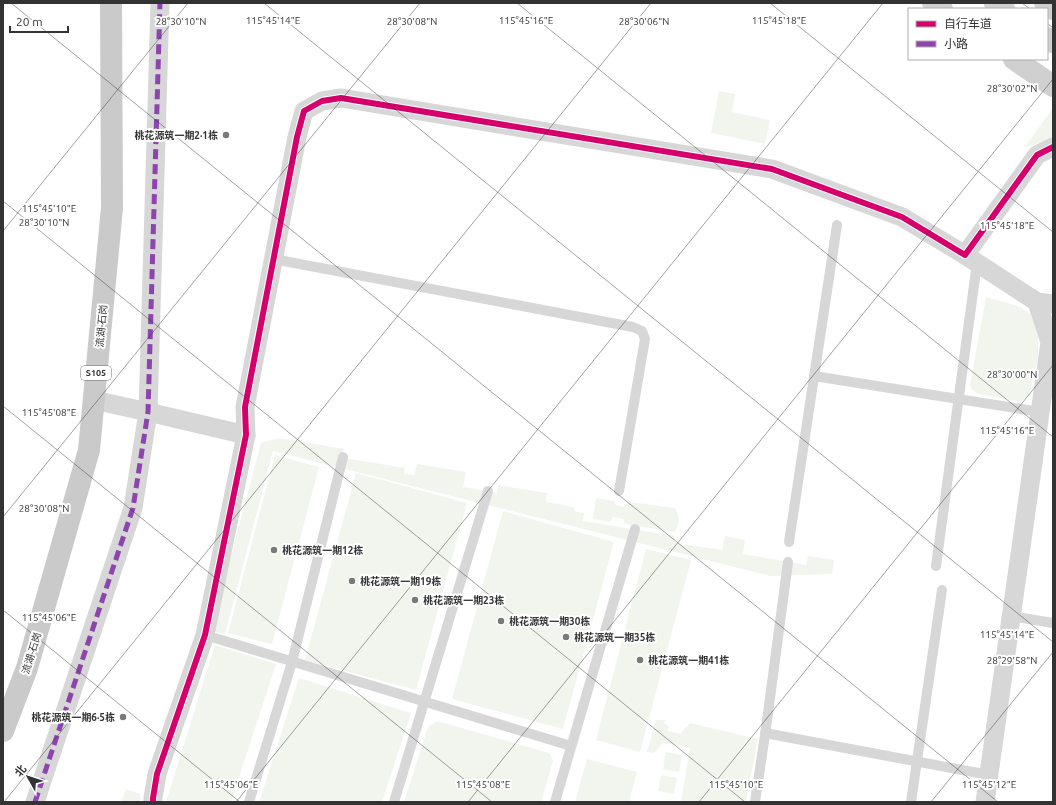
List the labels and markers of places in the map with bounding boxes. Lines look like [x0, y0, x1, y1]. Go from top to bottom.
place label: 桃花源筑一期2·1栋 [134, 129, 218, 141]
marker: 桃花源筑一期2·1栋 [221, 130, 231, 140]
place label: 桃花源筑一期12栋 [282, 544, 363, 556]
marker: 桃花源筑一期12栋 [269, 545, 279, 555]
place label: 桃花源筑一期19栋 [360, 575, 441, 587]
marker: 桃花源筑一期19栋 [347, 576, 357, 586]
place label: 桃花源筑一期23栋 [423, 594, 504, 606]
marker: 桃花源筑一期23栋 [410, 595, 420, 605]
place label: 桃花源筑一期30栋 [509, 615, 590, 627]
marker: 桃花源筑一期30栋 [496, 616, 506, 626]
place label: 桃花源筑一期35栋 [574, 631, 655, 643]
marker: 桃花源筑一期35栋 [561, 632, 571, 642]
place label: 桃花源筑一期41栋 [648, 654, 729, 666]
marker: 桃花源筑一期41栋 [635, 655, 645, 665]
place label: 桃花源筑一期6·5栋 [31, 711, 115, 723]
marker: 桃花源筑一期6·5栋 [118, 712, 128, 722]

